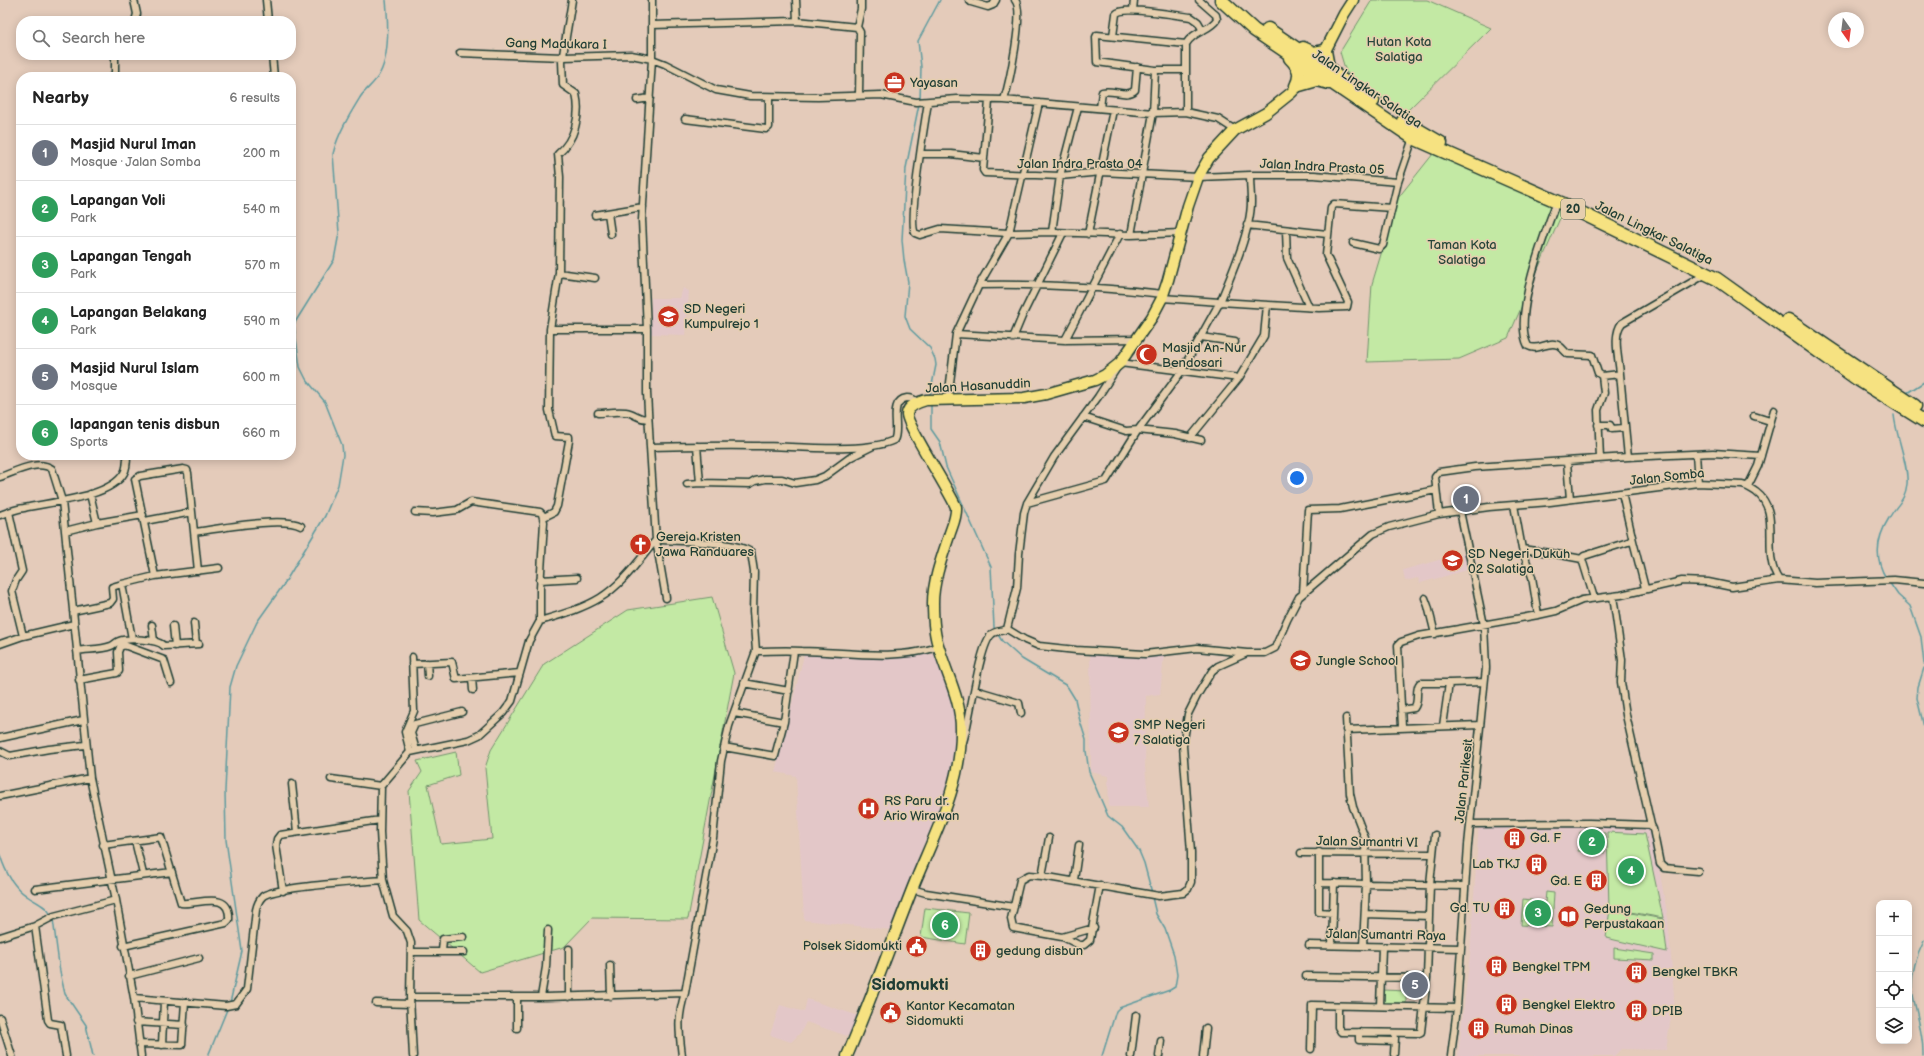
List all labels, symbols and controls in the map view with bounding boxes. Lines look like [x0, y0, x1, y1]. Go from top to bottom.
north arrow [1828, 12, 1864, 48]
search box [16, 16, 296, 60]
icon: search [30, 27, 52, 49]
text: Search here [62, 29, 145, 48]
park label: Hutan Kota Salatiga [1367, 34, 1431, 65]
street label: Gang Madukara I [505, 35, 607, 53]
street label: Jalan Lingkar Salatiga [1309, 46, 1425, 132]
office icon: Yayasan [882, 70, 908, 96]
place label: Yayasan [909, 75, 958, 91]
text: Nearby [32, 88, 89, 108]
text: 6 results [230, 90, 280, 106]
text: Masjid Nurul Iman [70, 135, 196, 154]
text: 1 [42, 145, 48, 161]
text: 200 m [243, 145, 280, 161]
text: Mosque · Jalan Somba [70, 154, 201, 170]
street label: Jalan Indra Prasta 04 [1017, 156, 1143, 172]
street label: Jalan Indra Prasta 05 [1259, 156, 1385, 178]
text: Lapangan Voli [70, 191, 165, 210]
street label: Jalan Lingkar Salatiga [1593, 198, 1715, 268]
road number: 20 [1561, 199, 1585, 219]
text: 2 [41, 201, 49, 217]
text: 540 m [243, 201, 280, 217]
text: Park [70, 210, 96, 226]
park label: Taman Kota Salatiga [1427, 237, 1497, 268]
text: Lapangan Tengah [70, 247, 191, 266]
text: 3 [41, 257, 49, 273]
text: 570 m [244, 257, 280, 273]
text: Park [70, 266, 96, 282]
place label: SD Negeri Kumpulrejo 1 [684, 301, 759, 332]
text: Lapangan Belakang [70, 303, 207, 322]
school or university icon: SD Negeri Kumpulrejo 1 [656, 303, 682, 329]
text: 4 [41, 313, 49, 329]
text: 590 m [243, 313, 280, 329]
text: Park [70, 322, 96, 338]
place label: Masjid An-Nur Bendosari [1162, 340, 1246, 371]
mosque icon: Masjid An-Nur Bendosari [1133, 342, 1159, 368]
text: Masjid Nurul Islam [70, 359, 199, 378]
text: 5 [41, 369, 49, 385]
text: 600 m [243, 369, 280, 385]
street label: Jalan Hasanuddin [925, 375, 1031, 397]
text: Mosque [70, 378, 118, 394]
text: lapangan tenis disbun [70, 415, 220, 434]
text: 6 [41, 425, 49, 441]
text: 660 m [242, 425, 280, 441]
text: Sports [70, 434, 108, 450]
street label: Jalan Somba [1629, 465, 1705, 489]
your location [1287, 468, 1307, 488]
pin: 1 [1453, 484, 1479, 514]
place label: Gereja Kristen Jawa Randuares [656, 529, 755, 560]
church icon: Gereja Kristen Jawa Randuares [627, 531, 653, 557]
place label: SD Negeri Dukuh 02 Salatiga [1468, 546, 1570, 577]
school or university icon: SD Negeri Dukuh 02 Salatiga [1439, 548, 1465, 574]
school or university icon: Jungle School [1288, 648, 1314, 674]
place label: Jungle School [1316, 653, 1398, 669]
place label: SMP Negeri 7 Salatiga [1134, 717, 1205, 748]
school or university icon: SMP Negeri 7 Salatiga [1105, 719, 1131, 745]
street label: Jalan Parikesit [1452, 738, 1476, 824]
place label: RS Paru dr. Ario Wirawan [884, 793, 959, 824]
hospital icon: RS Paru dr. Ario Wirawan [856, 795, 882, 821]
building icon: Gd. F [1501, 825, 1527, 851]
pin: 2 [1579, 827, 1605, 857]
place label: Gd. F [1530, 830, 1561, 846]
street label: Jalan Sumantri VI [1316, 833, 1418, 851]
building icon: Lab TKJ [1523, 851, 1549, 877]
place label: Lab TKJ [1472, 856, 1520, 872]
pin: 4 [1618, 856, 1644, 886]
building icon: Gd. E [1584, 868, 1610, 894]
place label: Gd. E [1550, 873, 1582, 889]
building icon: Gd. TU [1492, 895, 1518, 921]
pin: 3 [1525, 898, 1551, 928]
place label: Gd. TU [1450, 900, 1490, 916]
map controls [1876, 900, 1912, 1044]
button: + [1876, 900, 1912, 936]
place label: Gedung Perpustakaan [1584, 901, 1664, 932]
library icon: Gedung Perpustakaan [1556, 903, 1582, 929]
pin: 6 [932, 910, 958, 940]
street label: Jalan Sumantri Raya [1326, 926, 1446, 944]
public building icon: Polsek Sidomukti [904, 933, 930, 959]
button: − [1876, 936, 1912, 972]
place label: Polsek Sidomukti [803, 938, 902, 954]
building icon: gedung disbun [968, 938, 994, 964]
place label: gedung disbun [996, 943, 1083, 959]
building icon: Bengkel TPM [1483, 954, 1509, 980]
place label: Bengkel TPM [1512, 959, 1591, 975]
building icon: Bengkel TBKR [1623, 959, 1649, 985]
place label: Bengkel TBKR [1652, 964, 1738, 980]
pin: 5 [1402, 970, 1428, 1000]
button: locate [1876, 972, 1912, 1008]
district label: Sidomukti [871, 975, 949, 995]
building icon: Bengkel Elektro [1494, 992, 1520, 1018]
place label: Bengkel Elektro [1522, 997, 1615, 1013]
place label: Kantor Kecamatan Sidomukti [906, 998, 1015, 1029]
building icon: DPIB [1623, 998, 1649, 1024]
public building icon: Kantor Kecamatan Sidomukti [877, 1000, 903, 1026]
place label: DPIB [1652, 1003, 1683, 1019]
button: layers [1876, 1008, 1912, 1044]
building icon: Rumah Dinas [1465, 1016, 1491, 1042]
place label: Rumah Dinas [1494, 1021, 1574, 1037]

